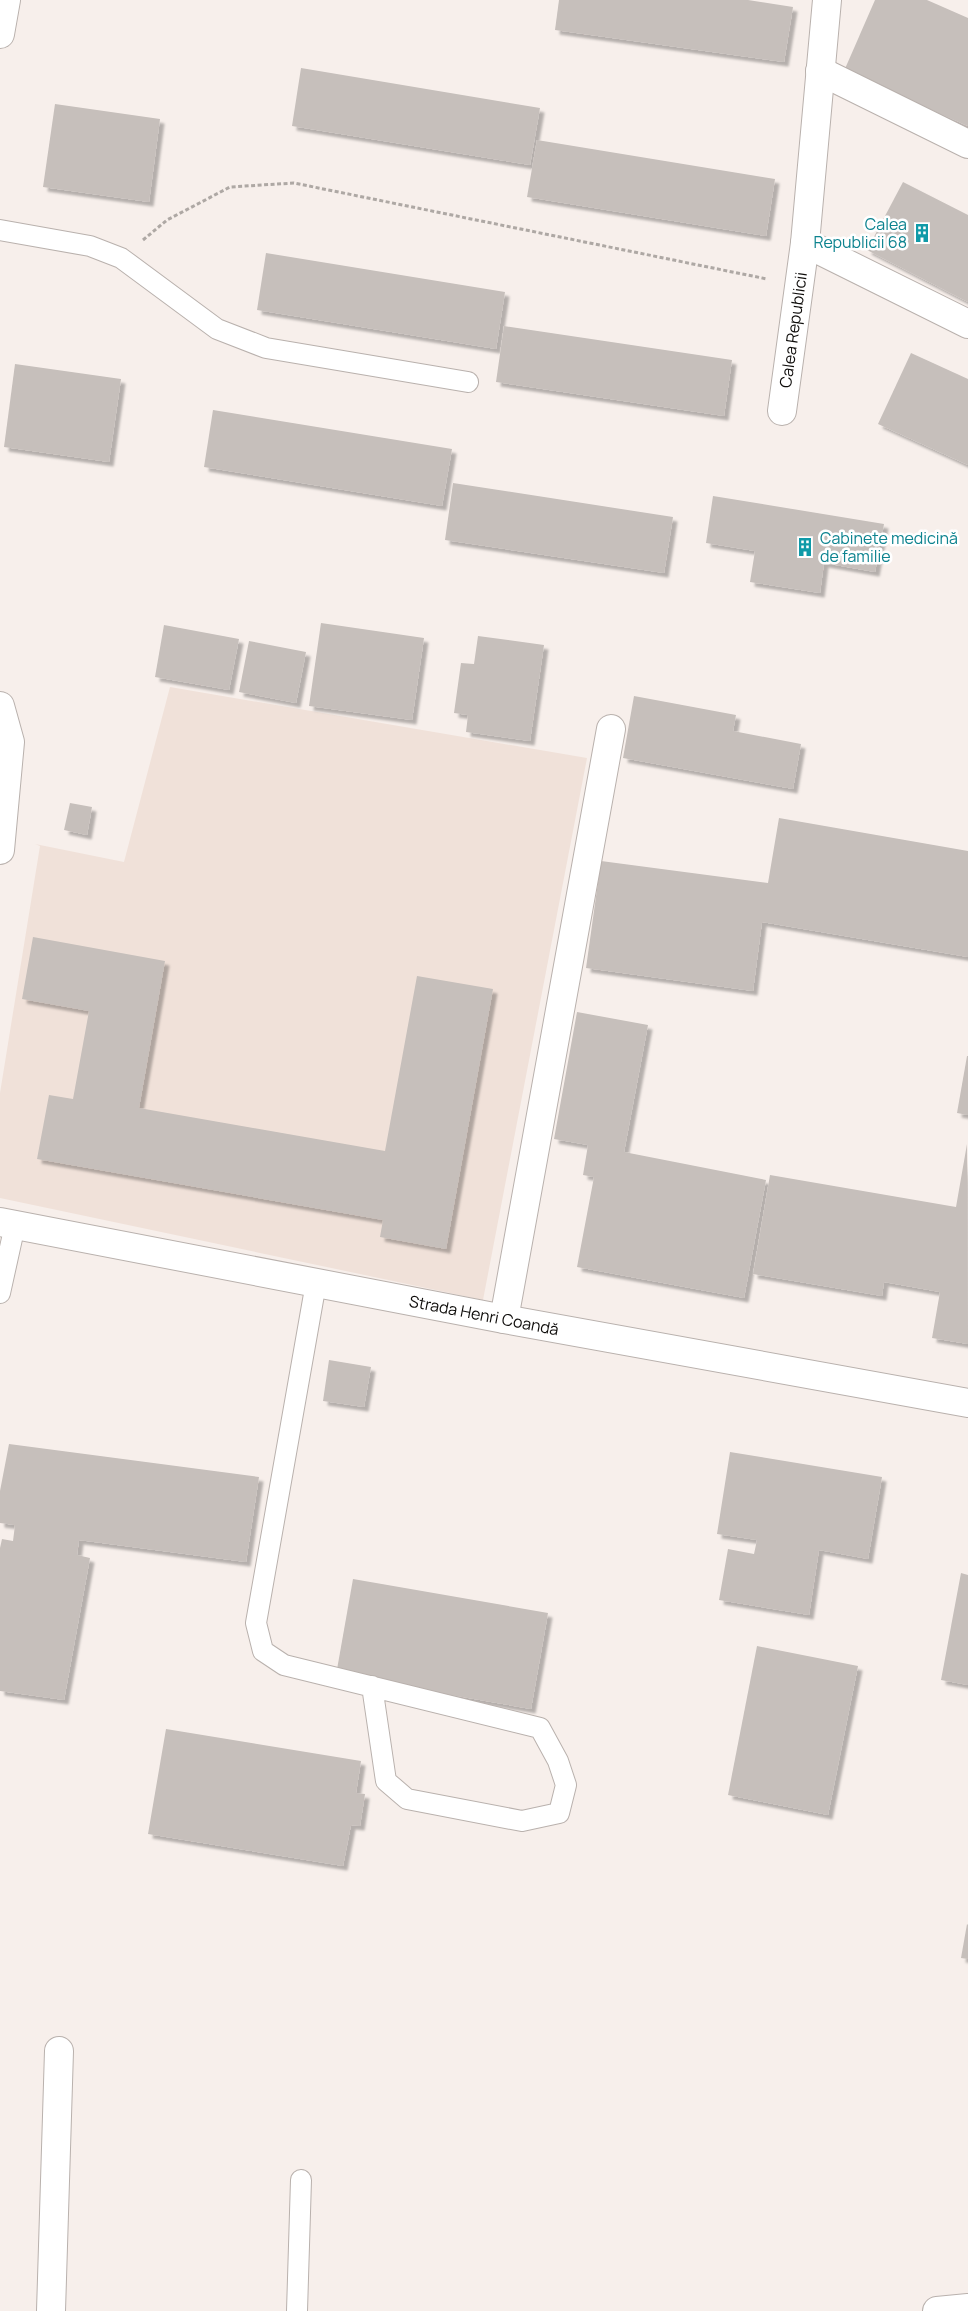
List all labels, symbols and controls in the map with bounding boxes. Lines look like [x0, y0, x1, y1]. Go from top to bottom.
place label: Calea Republicii 68 [813, 213, 907, 253]
building icon: Calea Republicii 68 [911, 222, 933, 244]
street label: Calea Republicii [774, 271, 812, 389]
place label: Cabinete medicină de familie [820, 527, 958, 567]
building icon: Cabinete medicină de familie [794, 536, 816, 558]
street label: Strada Henri Coandă [407, 1290, 561, 1340]

